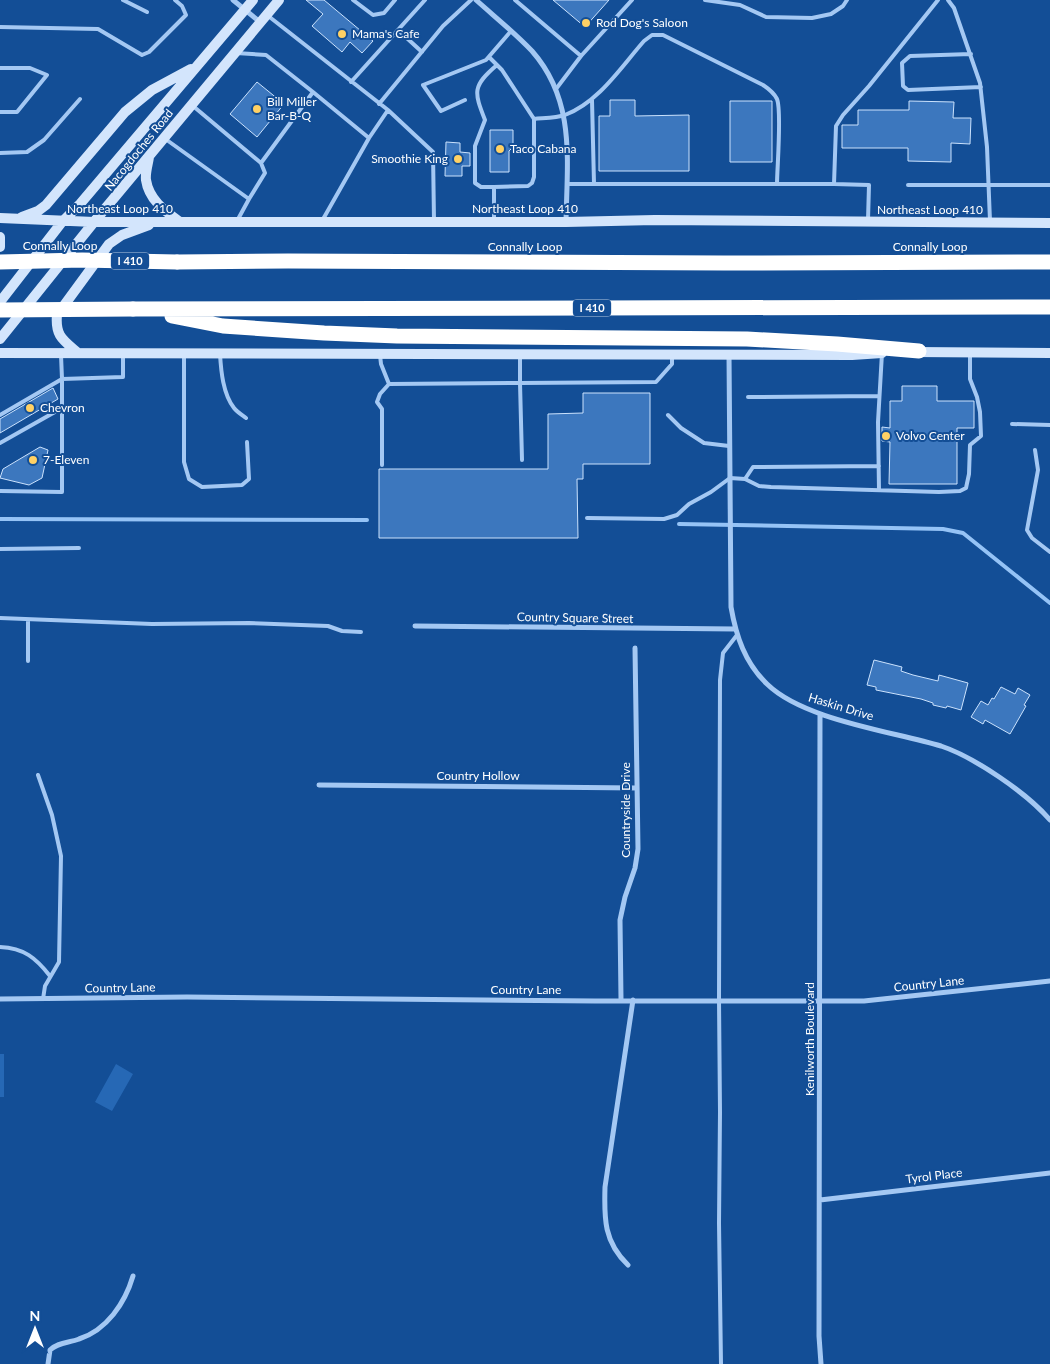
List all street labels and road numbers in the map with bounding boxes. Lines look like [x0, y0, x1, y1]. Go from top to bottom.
street label: Nacogdoches Road [101, 106, 176, 194]
street label: Northeast Loop 410 [67, 201, 173, 216]
street label: Northeast Loop 410 [472, 201, 578, 216]
street label: Northeast Loop 410 [877, 202, 983, 217]
street label: Connally Loop [23, 238, 98, 253]
street label: Connally Loop [488, 239, 563, 254]
street label: Connally Loop [893, 239, 968, 254]
road number: I 410 [111, 252, 149, 270]
road number: I 410 [573, 300, 611, 316]
street label: Country Square Street [517, 609, 634, 626]
street label: Haskin Drive [807, 689, 876, 724]
street label: Countryside Drive [618, 762, 633, 858]
street label: Country Hollow [436, 768, 520, 783]
street label: Country Lane [893, 972, 965, 995]
street label: Country Lane [84, 979, 156, 996]
street label: Country Lane [491, 982, 561, 997]
street label: Kenilworth Boulevard [802, 982, 817, 1096]
street label: Tyrol Place [905, 1165, 963, 1186]

